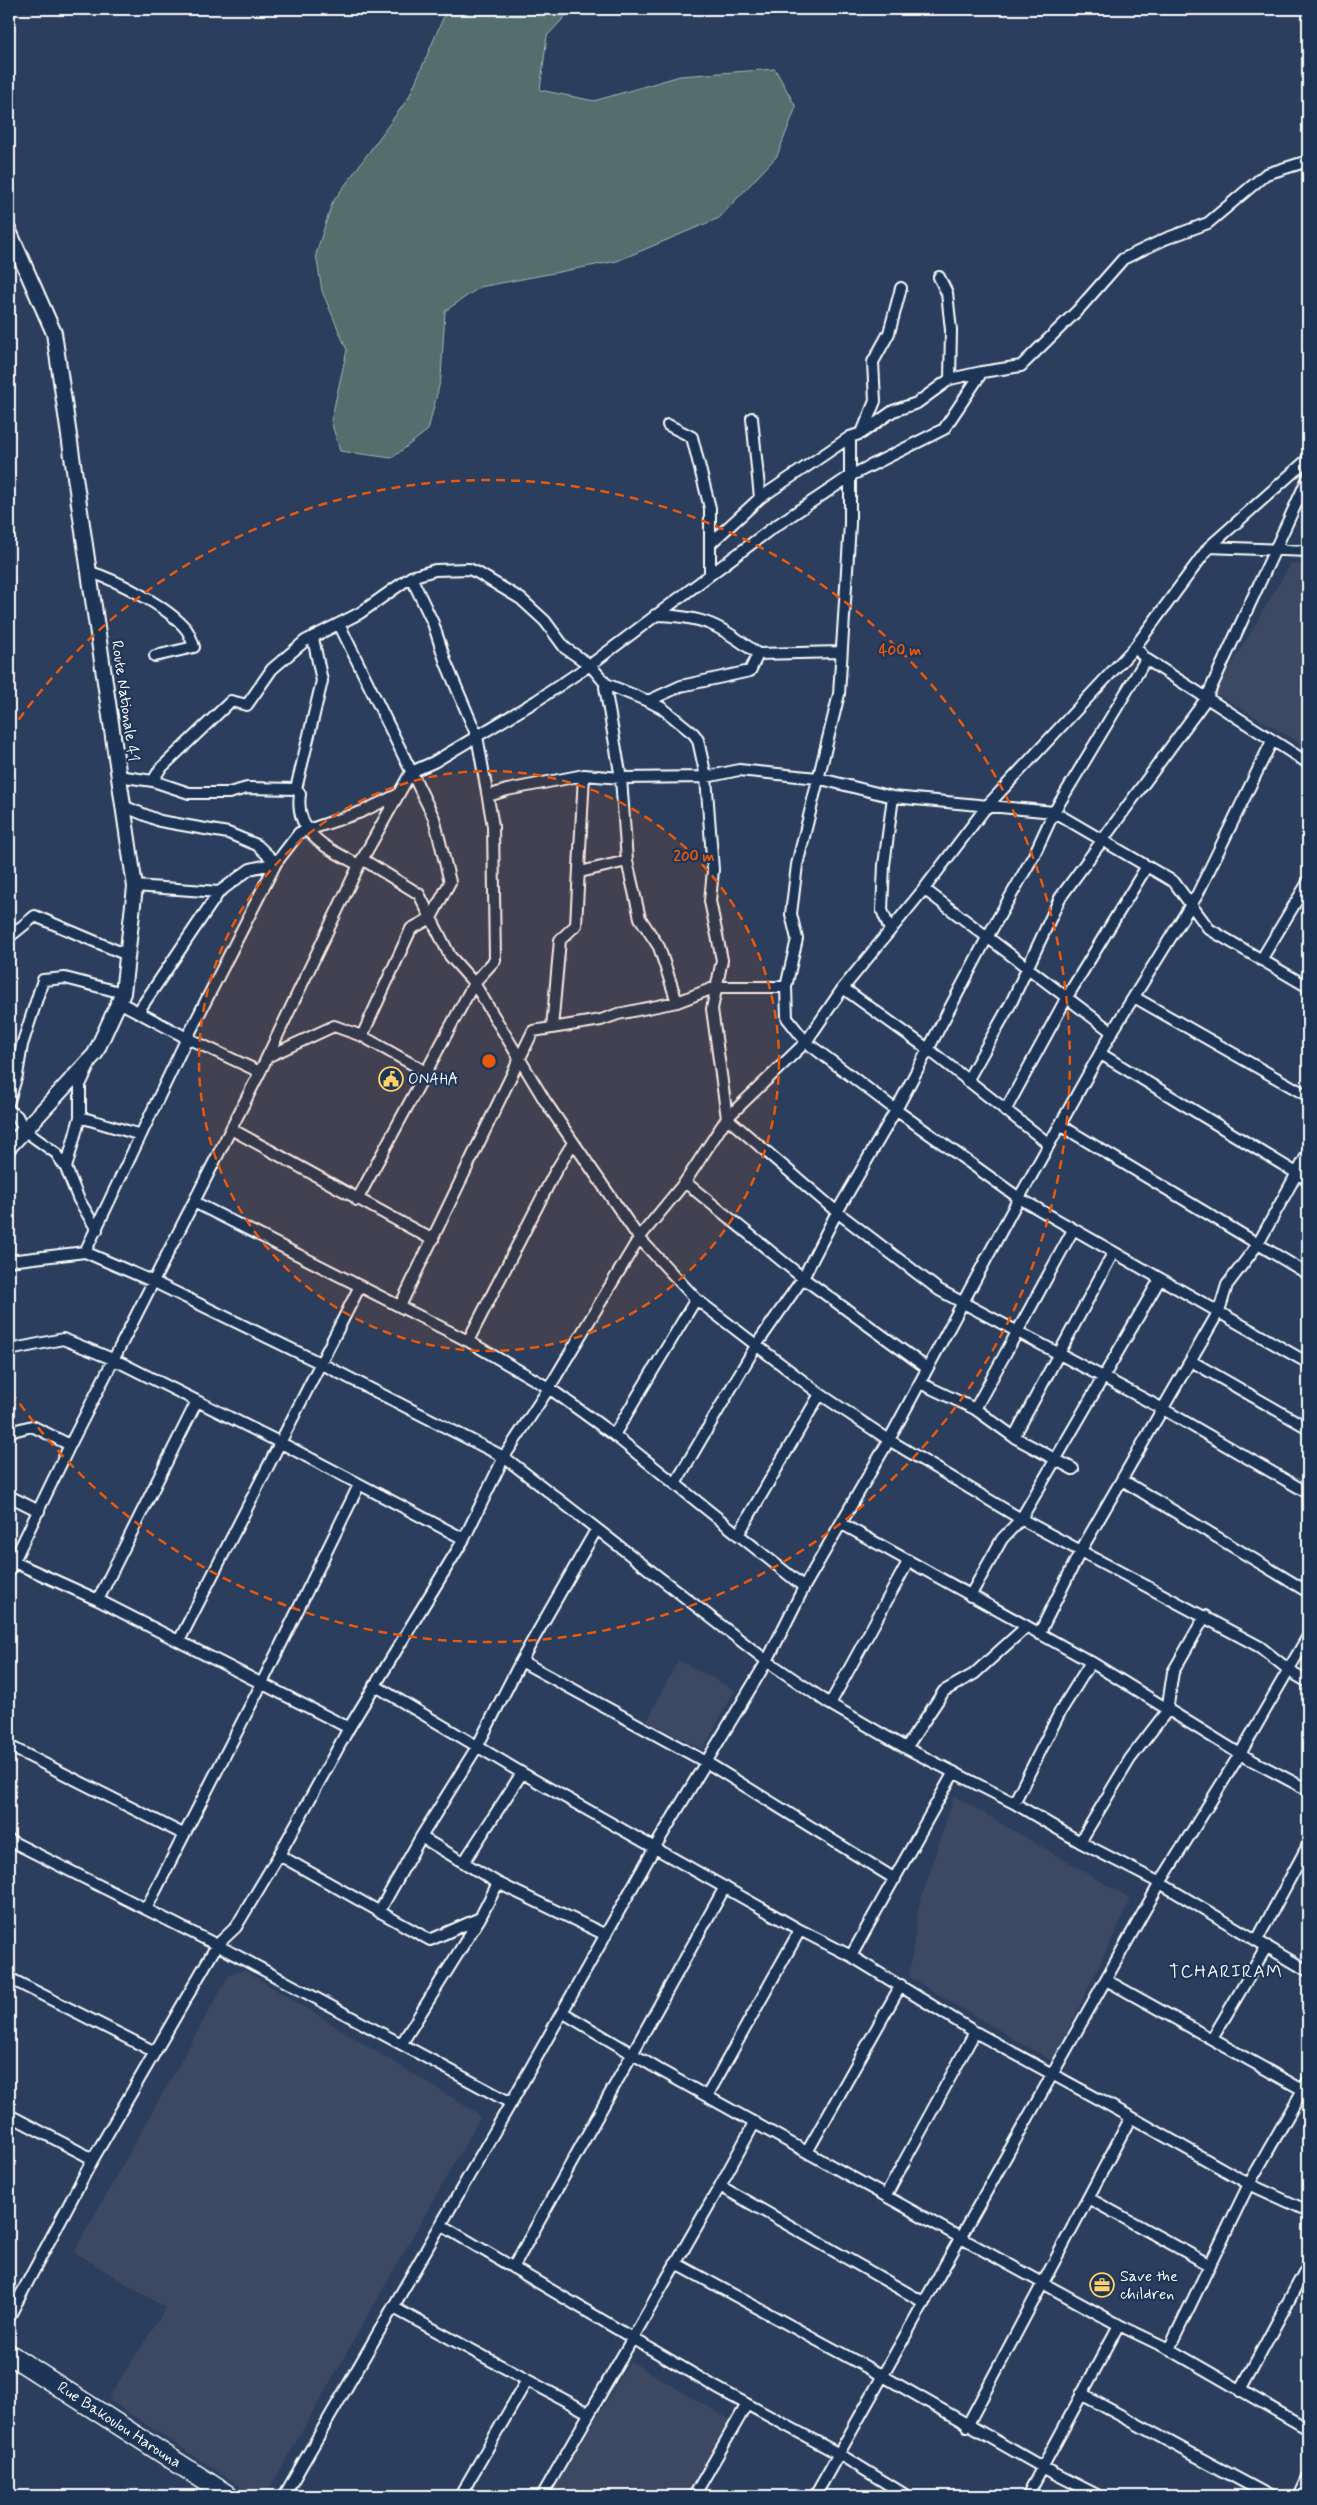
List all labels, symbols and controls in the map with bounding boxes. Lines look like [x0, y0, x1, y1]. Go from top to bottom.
street label: Route Nationale 41 [106, 639, 144, 763]
text: 400 m [879, 641, 921, 661]
text: 200 m [674, 847, 715, 867]
centre of rings [480, 1052, 498, 1070]
public building icon: ONAHA [378, 1066, 404, 1092]
place label: ONAHA [408, 1069, 458, 1090]
district label: TCHARIRAM [1169, 1960, 1283, 1984]
place label: Save the children [1120, 2266, 1178, 2305]
office icon: Save the children [1089, 2272, 1115, 2298]
street label: Rue Bakoulou Harouna [53, 2377, 185, 2473]

